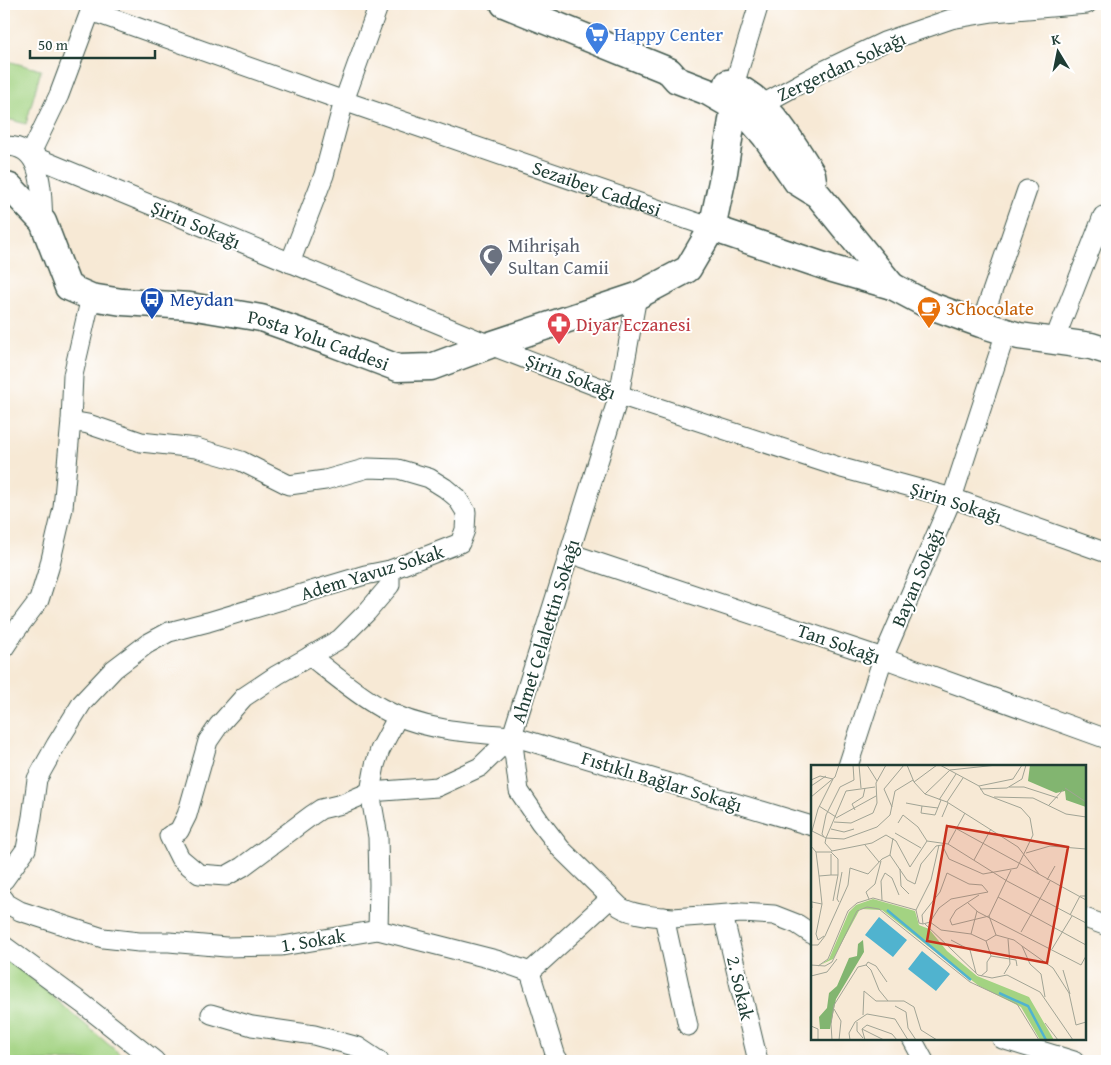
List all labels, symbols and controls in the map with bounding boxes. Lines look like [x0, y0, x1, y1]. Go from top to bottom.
place label: Happy Center [614, 20, 723, 48]
supermarket icon: Happy Center [584, 21, 610, 55]
street label: Zergerdan Sokağı [772, 24, 910, 108]
scale bar [30, 28, 155, 60]
north arrow [1034, 28, 1084, 78]
text: K [1050, 29, 1062, 50]
text: 50 m [38, 34, 69, 55]
street label: Sezaibey Caddesi [529, 153, 665, 223]
street label: Şirin Sokağı [147, 193, 245, 255]
place label: Mihrişah Sultan Camii [508, 231, 609, 281]
mosque icon: Mihrişah Sultan Camii [478, 243, 504, 277]
place label: Meydan [170, 285, 234, 313]
bus stop icon: Meydan [139, 286, 165, 320]
place label: 3Chocolate [946, 294, 1034, 322]
cafe icon: 3Chocolate [916, 295, 942, 329]
street label: Posta Yolu Caddesi [246, 302, 393, 377]
place label: Diyar Eczanesi [576, 310, 691, 338]
pharmacy icon: Diyar Eczanesi [546, 311, 572, 345]
street label: Şirin Sokağı [522, 346, 620, 406]
street label: Şirin Sokağı [906, 474, 1006, 530]
street label: Bayan Sokağı [884, 523, 950, 631]
street label: Ahmet Celalettin Sokağı [504, 535, 586, 727]
street label: Adem Yavuz Sokak [297, 537, 448, 607]
street label: Tan Sokağı [794, 616, 884, 670]
street label: Fıstıklı Bağlar Sokağı [578, 743, 746, 819]
inset map [811, 765, 1086, 1040]
street label: 1. Sokak [279, 921, 348, 959]
street label: 2. Sokak [720, 953, 762, 1023]

